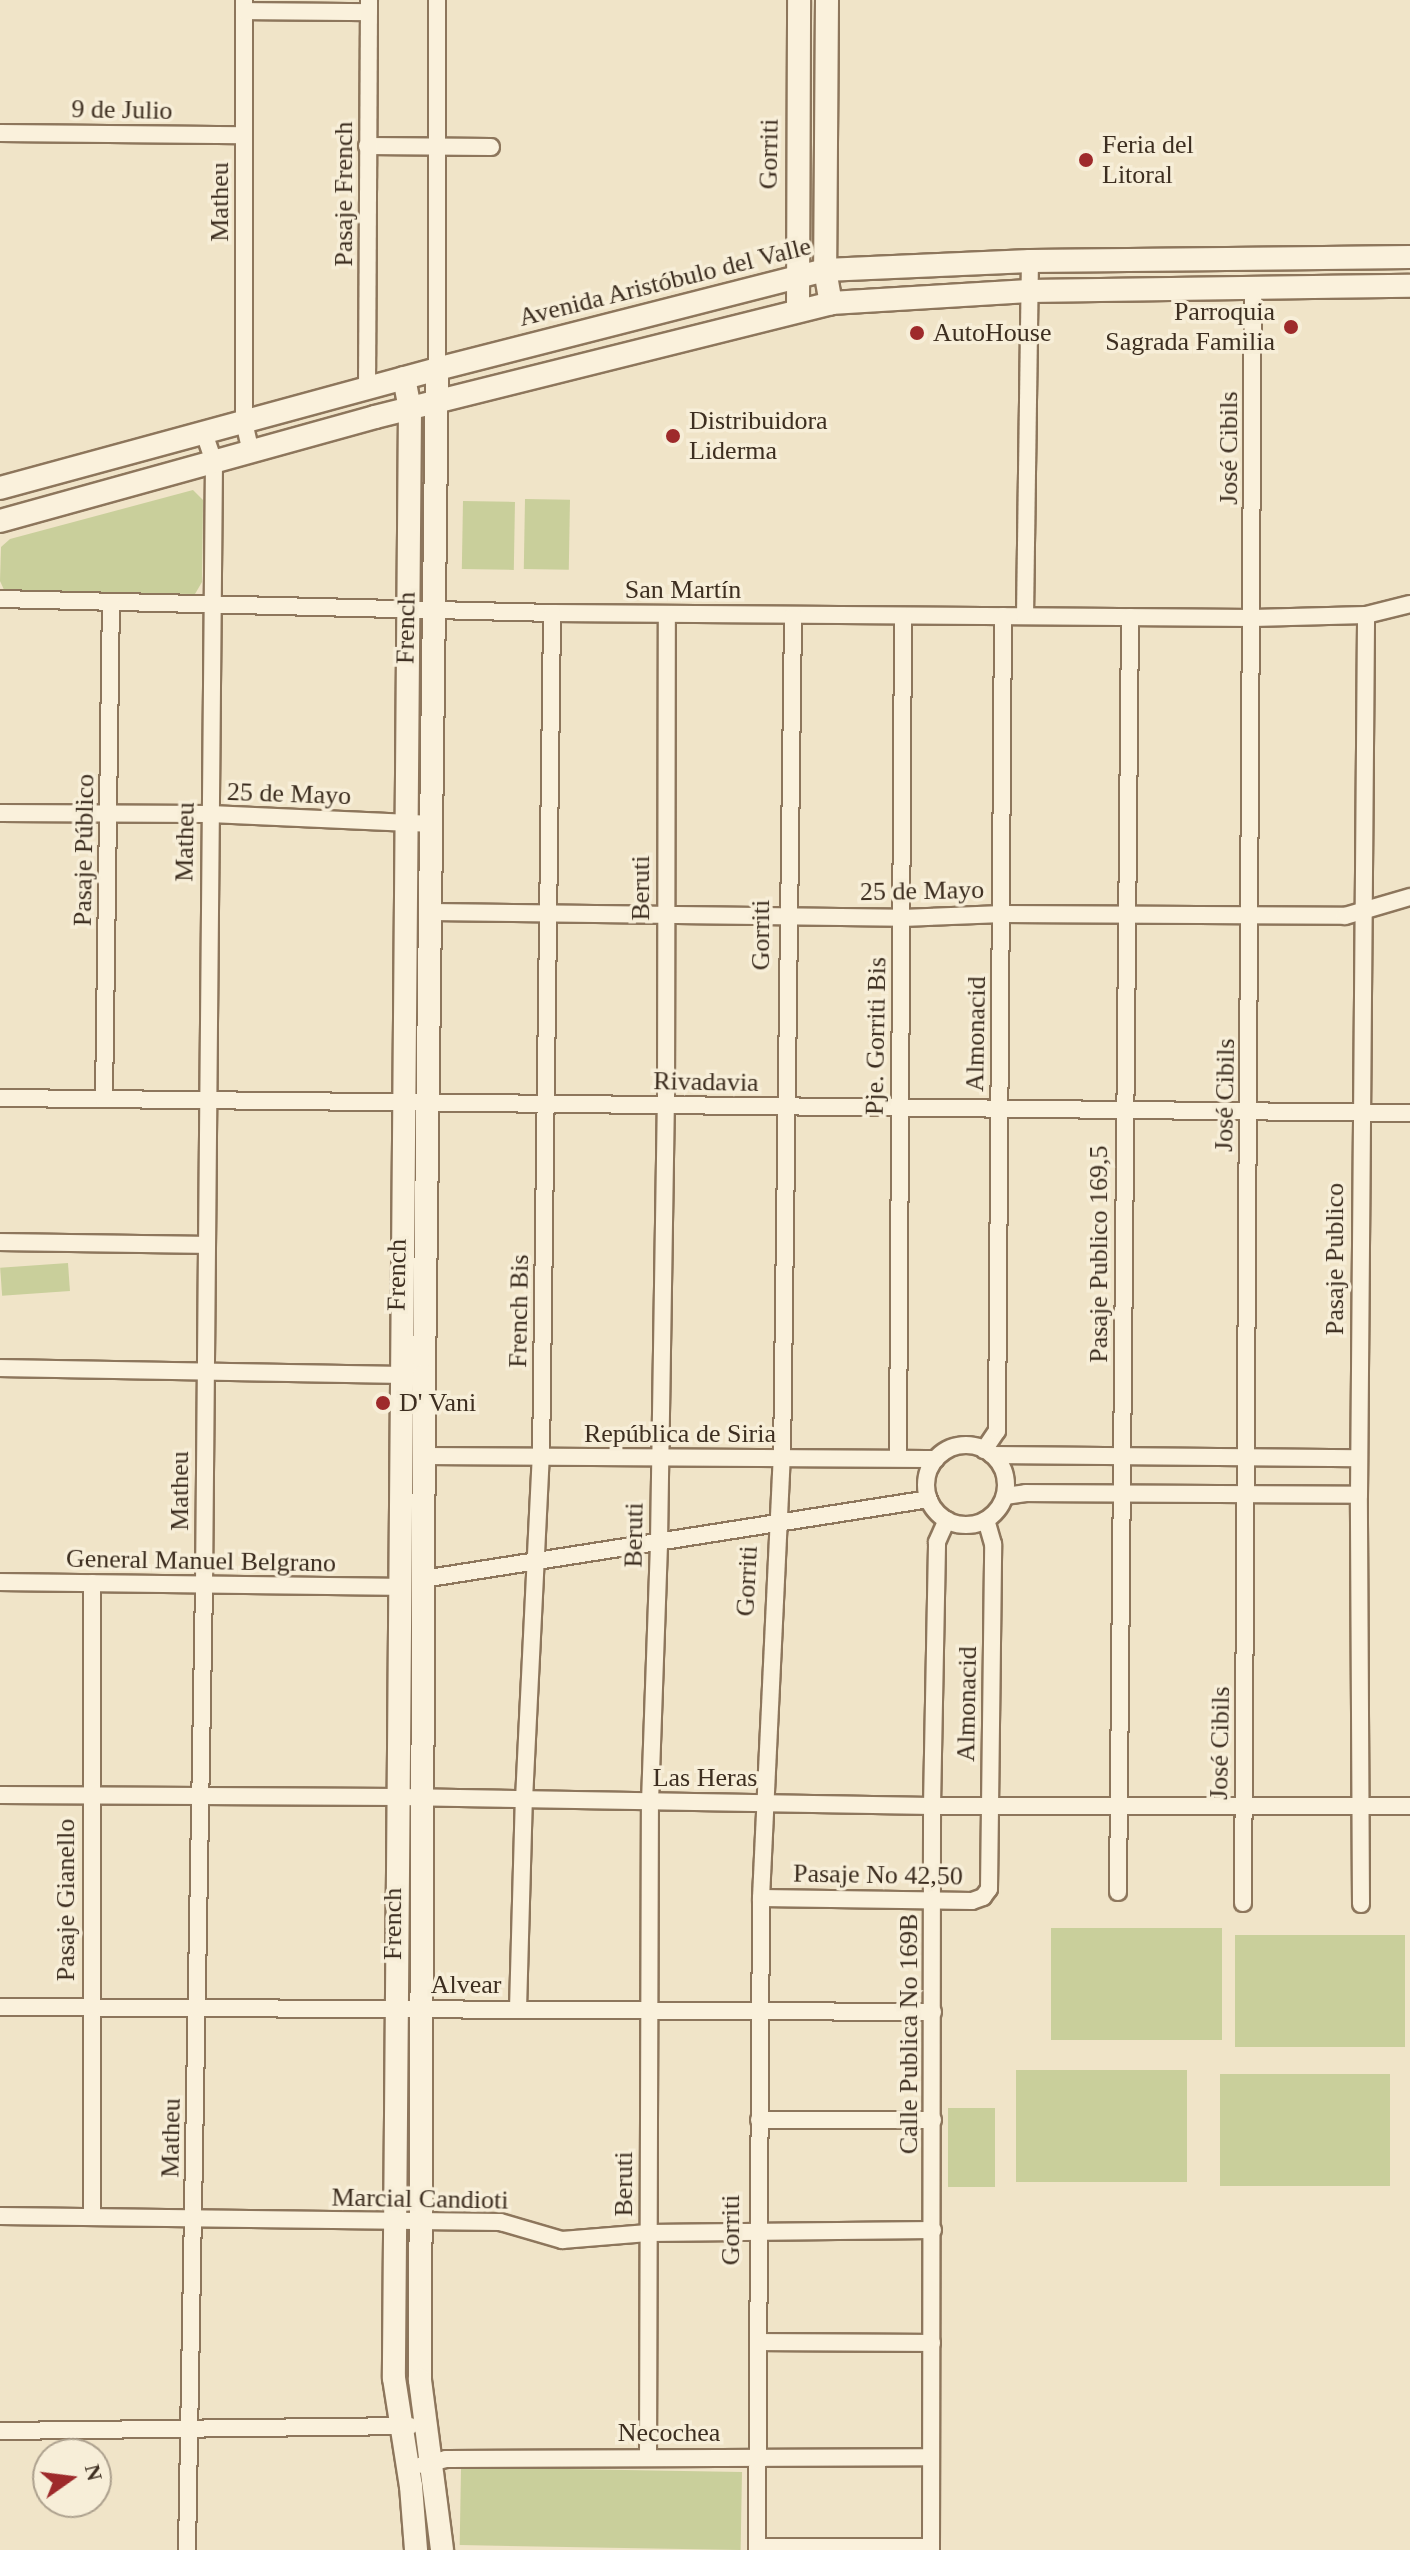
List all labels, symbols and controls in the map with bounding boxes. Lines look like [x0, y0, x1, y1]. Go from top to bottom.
street label: 9 de Julio [71, 94, 173, 126]
street label: Gorriti [753, 118, 785, 190]
street label: Pasaje French [328, 121, 360, 267]
place label: Feria del Litoral [1102, 129, 1194, 190]
marker: Feria del Litoral [1077, 151, 1095, 169]
street label: Matheu [204, 162, 236, 242]
street label: Avenida Aristóbulo del Valle [515, 230, 815, 334]
place label: Parroquia Sagrada Familia [1105, 296, 1275, 358]
place label: AutoHouse [933, 317, 1051, 349]
marker: Parroquia Sagrada Familia [1282, 318, 1300, 336]
marker: AutoHouse [908, 324, 926, 342]
street label: José Cibils [1213, 391, 1245, 505]
place label: Distribuidora Liderma [689, 405, 828, 466]
marker: Distribuidora Liderma [664, 427, 682, 445]
street label: San Martín [625, 574, 741, 606]
street label: French [390, 592, 422, 664]
street label: Pasaje Público [67, 774, 101, 926]
street label: 25 de Mayo [226, 776, 352, 812]
street label: Matheu [169, 802, 201, 882]
street label: Beruti [625, 856, 657, 920]
street label: 25 de Mayo [860, 874, 984, 908]
street label: Gorriti [745, 900, 777, 970]
street label: Pje. Gorriti Bis [859, 957, 893, 1115]
street label: Almonacid [959, 976, 993, 1092]
street label: José Cibils [1208, 1038, 1242, 1152]
street label: Rivadavia [653, 1065, 759, 1099]
street label: Pasaje Publico 169,5 [1083, 1145, 1115, 1363]
street label: Pasaje Publico [1319, 1183, 1351, 1335]
street label: French [381, 1239, 413, 1311]
street label: French Bis [502, 1254, 536, 1368]
place label: D' Vani [399, 1387, 477, 1419]
marker: D' Vani [374, 1394, 392, 1412]
street label: República de Siria [584, 1418, 776, 1450]
street label: Matheu [164, 1451, 196, 1531]
street label: Beruti [618, 1502, 650, 1568]
street label: General Manuel Belgrano [66, 1543, 336, 1579]
street label: Gorriti [730, 1545, 764, 1617]
street label: Almonacid [950, 1646, 984, 1762]
street label: José Cibils [1203, 1686, 1237, 1800]
street label: Las Heras [653, 1762, 757, 1794]
street label: Pasaje Gianello [50, 1819, 82, 1981]
street label: Pasaje No 42,50 [793, 1858, 963, 1892]
street label: French [377, 1888, 409, 1960]
street label: Calle Publica No 169B [893, 1914, 925, 2154]
street label: Alvear [431, 1969, 501, 2001]
street label: Matheu [155, 2098, 187, 2178]
street label: Beruti [608, 2152, 640, 2216]
street label: Marcial Candioti [331, 2182, 509, 2216]
street label: Gorriti [715, 2195, 747, 2265]
street label: Necochea [618, 2417, 720, 2449]
north arrow [32, 2438, 112, 2518]
text: N [80, 2462, 108, 2483]

